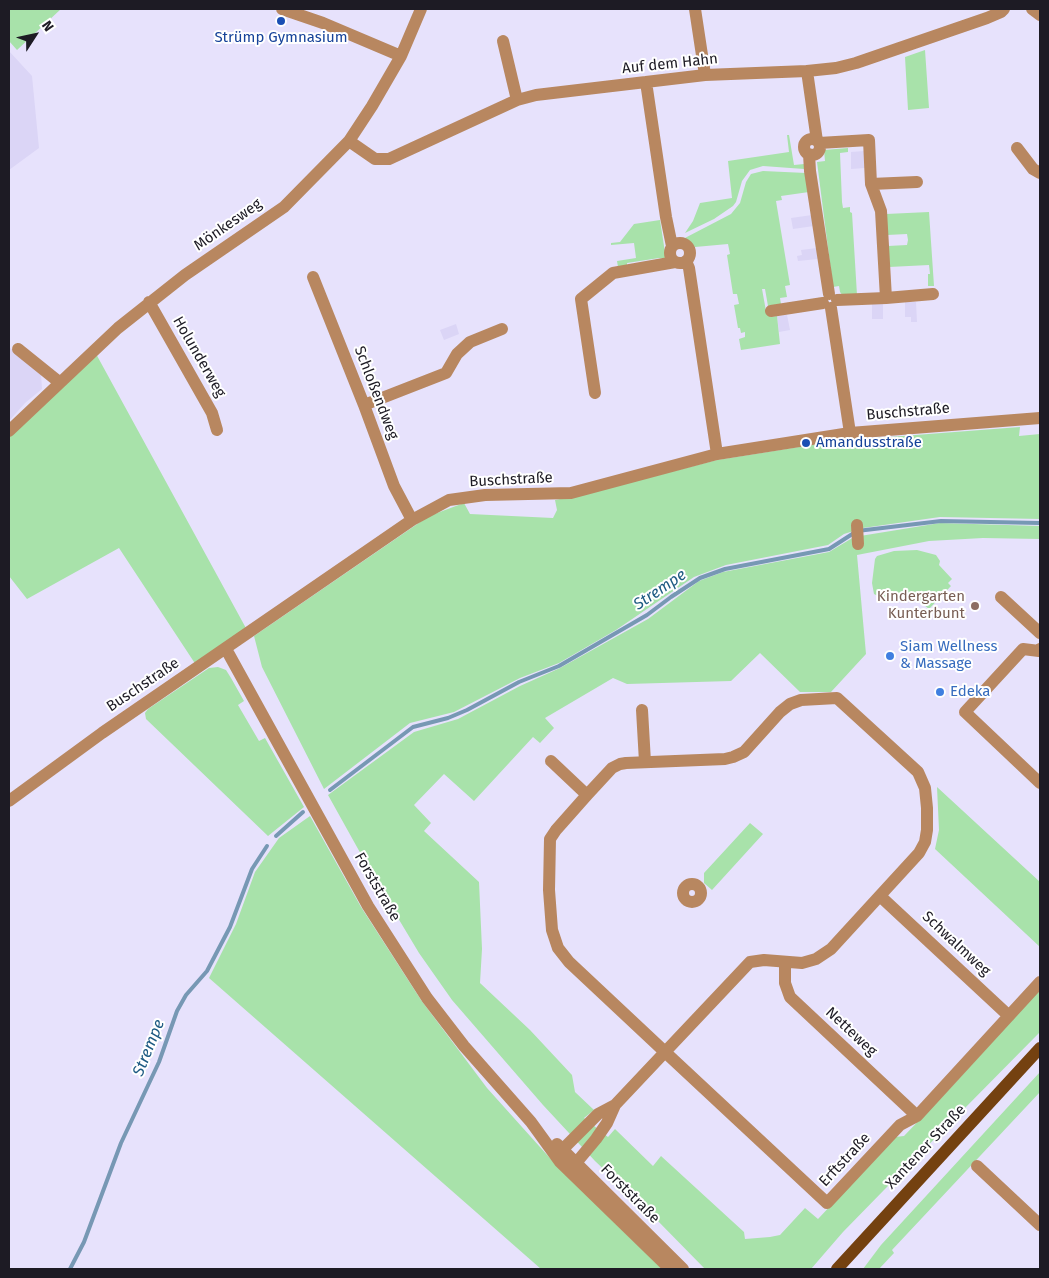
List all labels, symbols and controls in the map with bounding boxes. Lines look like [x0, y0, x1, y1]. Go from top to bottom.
north arrow [10, 10, 60, 60]
marker: Strümp Gymnasium [275, 15, 287, 27]
text: N [38, 17, 57, 35]
place label: Strümp Gymnasium [214, 29, 348, 47]
street label: Auf dem Hahn [621, 50, 719, 78]
street label: Mönkesweg [191, 195, 265, 255]
street label: Holunderweg [169, 313, 229, 401]
street label: Schloßendweg [350, 344, 402, 442]
street label: Buschstraße [866, 399, 950, 425]
place label: Amandusstraße [816, 434, 922, 452]
marker: Amandusstraße [800, 437, 812, 449]
street label: Buschstraße [469, 469, 553, 491]
water label: Strempe [630, 565, 690, 615]
place label: Kindergarten Kunterbunt [877, 588, 965, 623]
marker: Kindergarten Kunterbunt [969, 600, 981, 612]
place label: Siam Wellness & Massage [900, 638, 997, 673]
marker: Siam Wellness & Massage [884, 650, 896, 662]
street label: Buschstraße [103, 654, 183, 716]
place label: Edeka [950, 683, 990, 701]
marker: Edeka [934, 686, 946, 698]
street label: Forststraße [350, 849, 404, 925]
street label: Schwalmweg [918, 908, 994, 980]
street label: Netteweg [821, 1004, 881, 1060]
water label: Strempe [129, 1017, 169, 1079]
street label: Xantener Straße [882, 1101, 970, 1193]
street label: Erftstraße [816, 1129, 874, 1191]
street label: Forststraße [597, 1161, 663, 1227]

